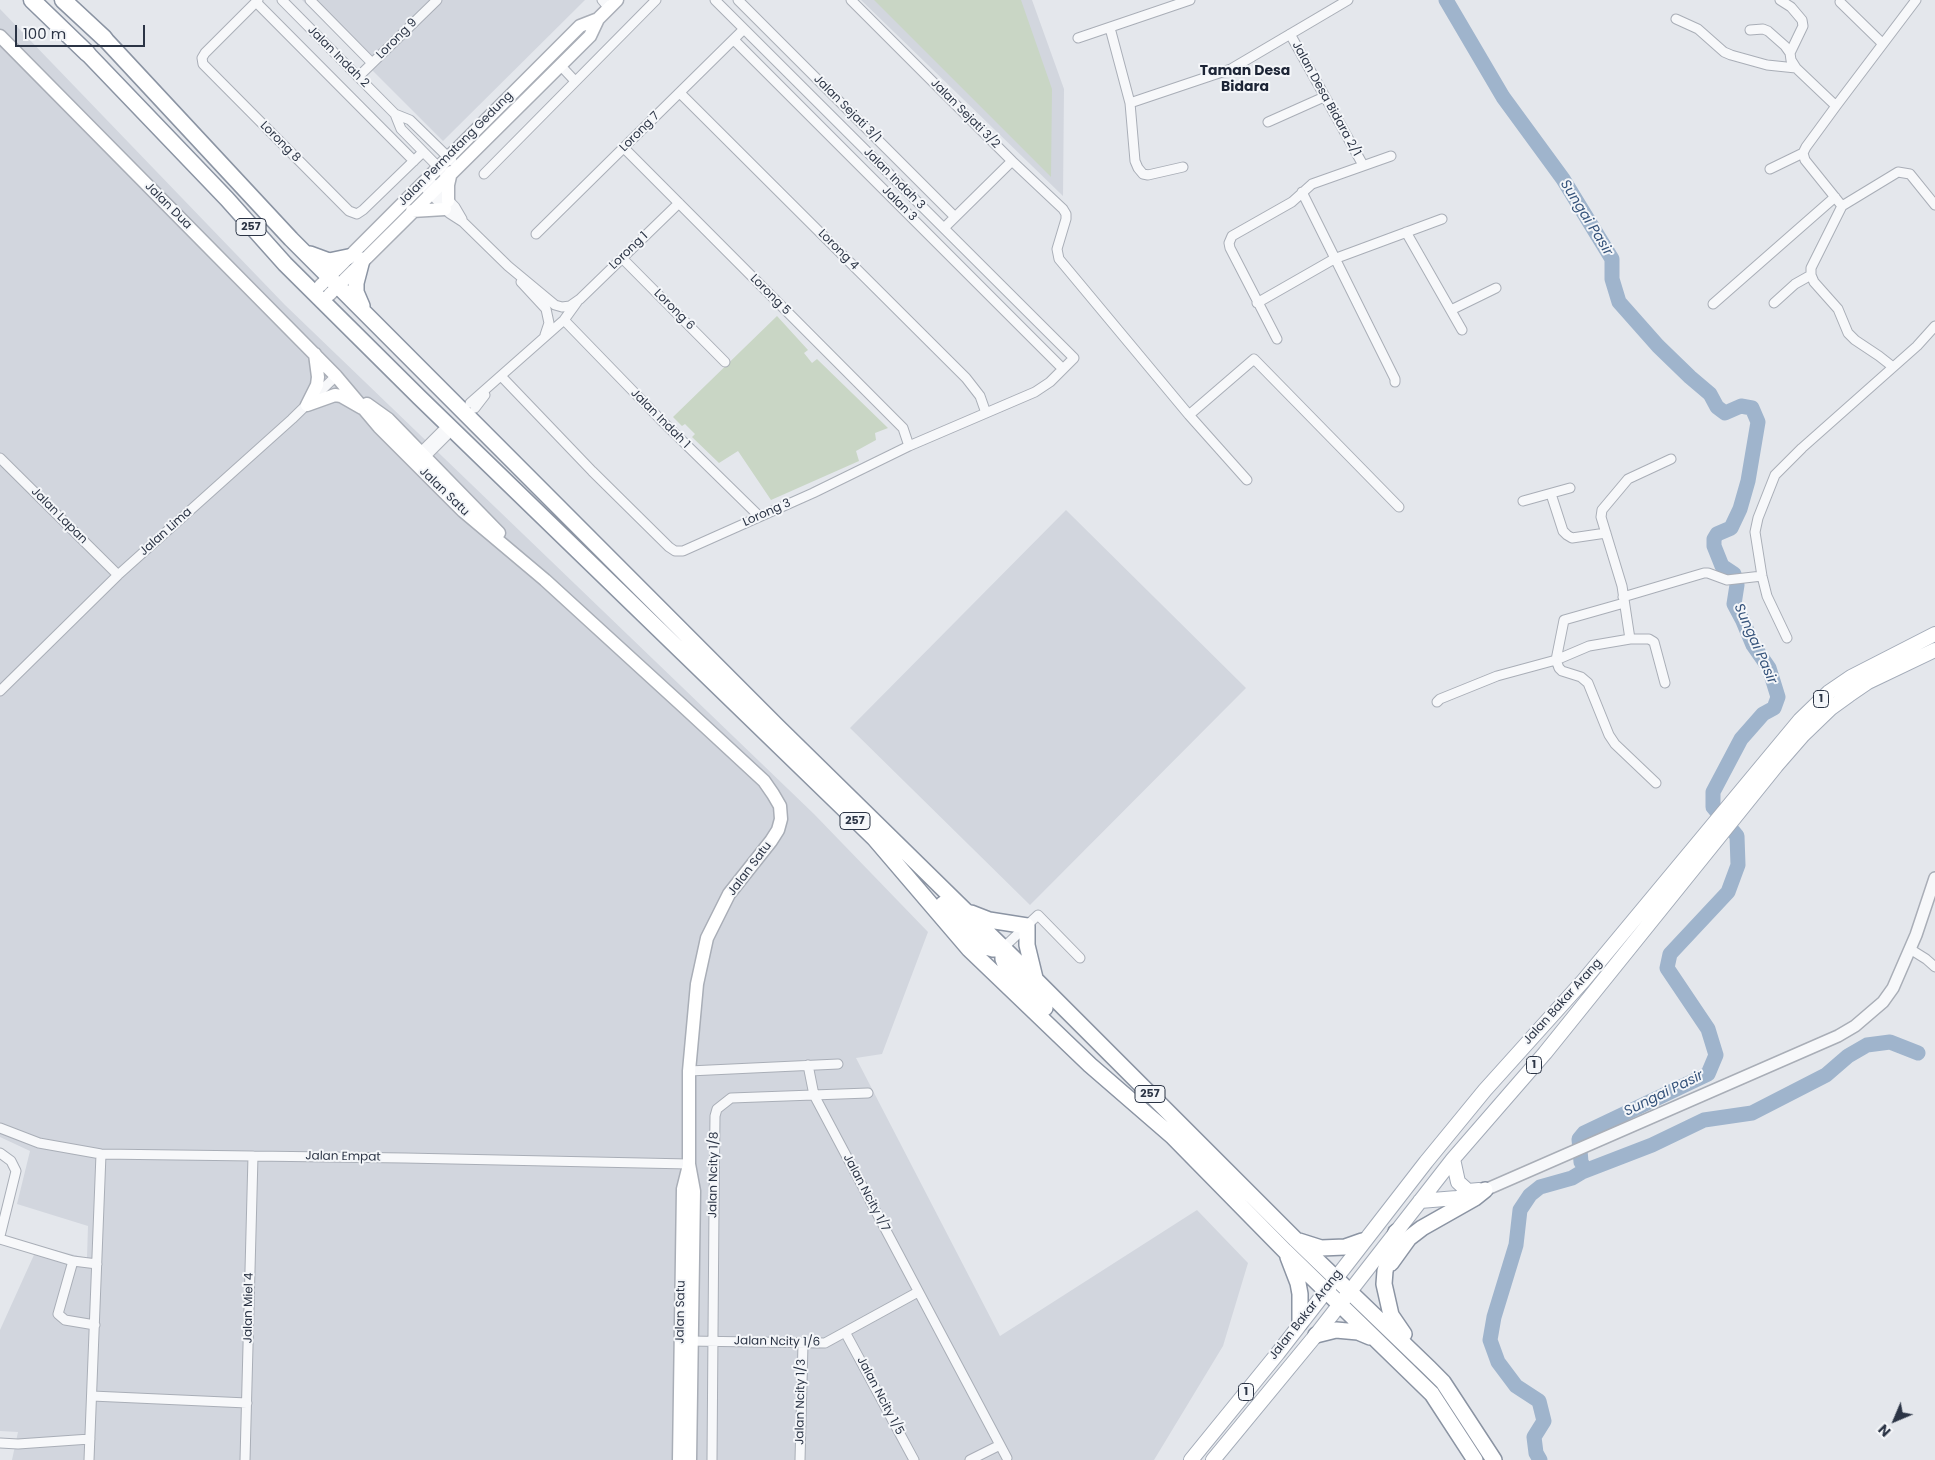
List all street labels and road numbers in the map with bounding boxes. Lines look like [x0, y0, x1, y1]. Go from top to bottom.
street label: Lorong 9 [374, 16, 420, 62]
street label: Jalan Indah 2 [304, 23, 372, 91]
street label: Jalan Desa Bidara 2/1 [1289, 39, 1363, 159]
street label: Jalan Sejati 3/1 [810, 72, 884, 146]
street label: Jalan Sejati 3/2 [927, 76, 1003, 152]
street label: Jalan Permatang Gedung [396, 89, 516, 209]
street label: Lorong 7 [617, 109, 663, 155]
street label: Lorong 8 [257, 119, 303, 165]
street label: Jalan Indah 3 [860, 145, 928, 213]
street label: Jalan Dua [141, 179, 195, 233]
street label: Jalan 3 [879, 184, 919, 224]
road number: 257 [236, 218, 266, 236]
street label: Lorong 4 [815, 227, 861, 273]
street label: Lorong 1 [607, 229, 651, 273]
street label: Lorong 5 [747, 272, 793, 318]
street label: Lorong 6 [651, 287, 697, 333]
street label: Jalan Indah 1 [627, 386, 693, 452]
street label: Jalan Satu [416, 465, 472, 519]
street label: Jalan Lapan [28, 485, 90, 547]
street label: Lorong 3 [741, 496, 793, 530]
street label: Jalan Lima [137, 505, 195, 559]
road number: 1 [1814, 691, 1828, 708]
road number: 257 [840, 812, 870, 829]
street label: Jalan Satu [725, 839, 775, 899]
street label: Jalan Bakar Arang [1521, 956, 1605, 1048]
road number: 1 [1526, 1056, 1542, 1074]
road number: 257 [1135, 1086, 1165, 1102]
street label: Jalan Ncity 1/8 [706, 1132, 722, 1218]
street label: Jalan Empat [305, 1149, 381, 1165]
street label: Jalan Ncity 1/7 [840, 1152, 892, 1234]
street label: Jalan Bakar Arang [1266, 1267, 1346, 1363]
street label: Jalan Miel 4 [241, 1272, 257, 1344]
street label: Jalan Satu [673, 1280, 689, 1344]
street label: Jalan Ncity 1/6 [734, 1334, 820, 1350]
street label: Jalan Ncity 1/5 [853, 1354, 907, 1438]
street label: Jalan Ncity 1/3 [793, 1359, 809, 1445]
road number: 1 [1238, 1384, 1254, 1400]

